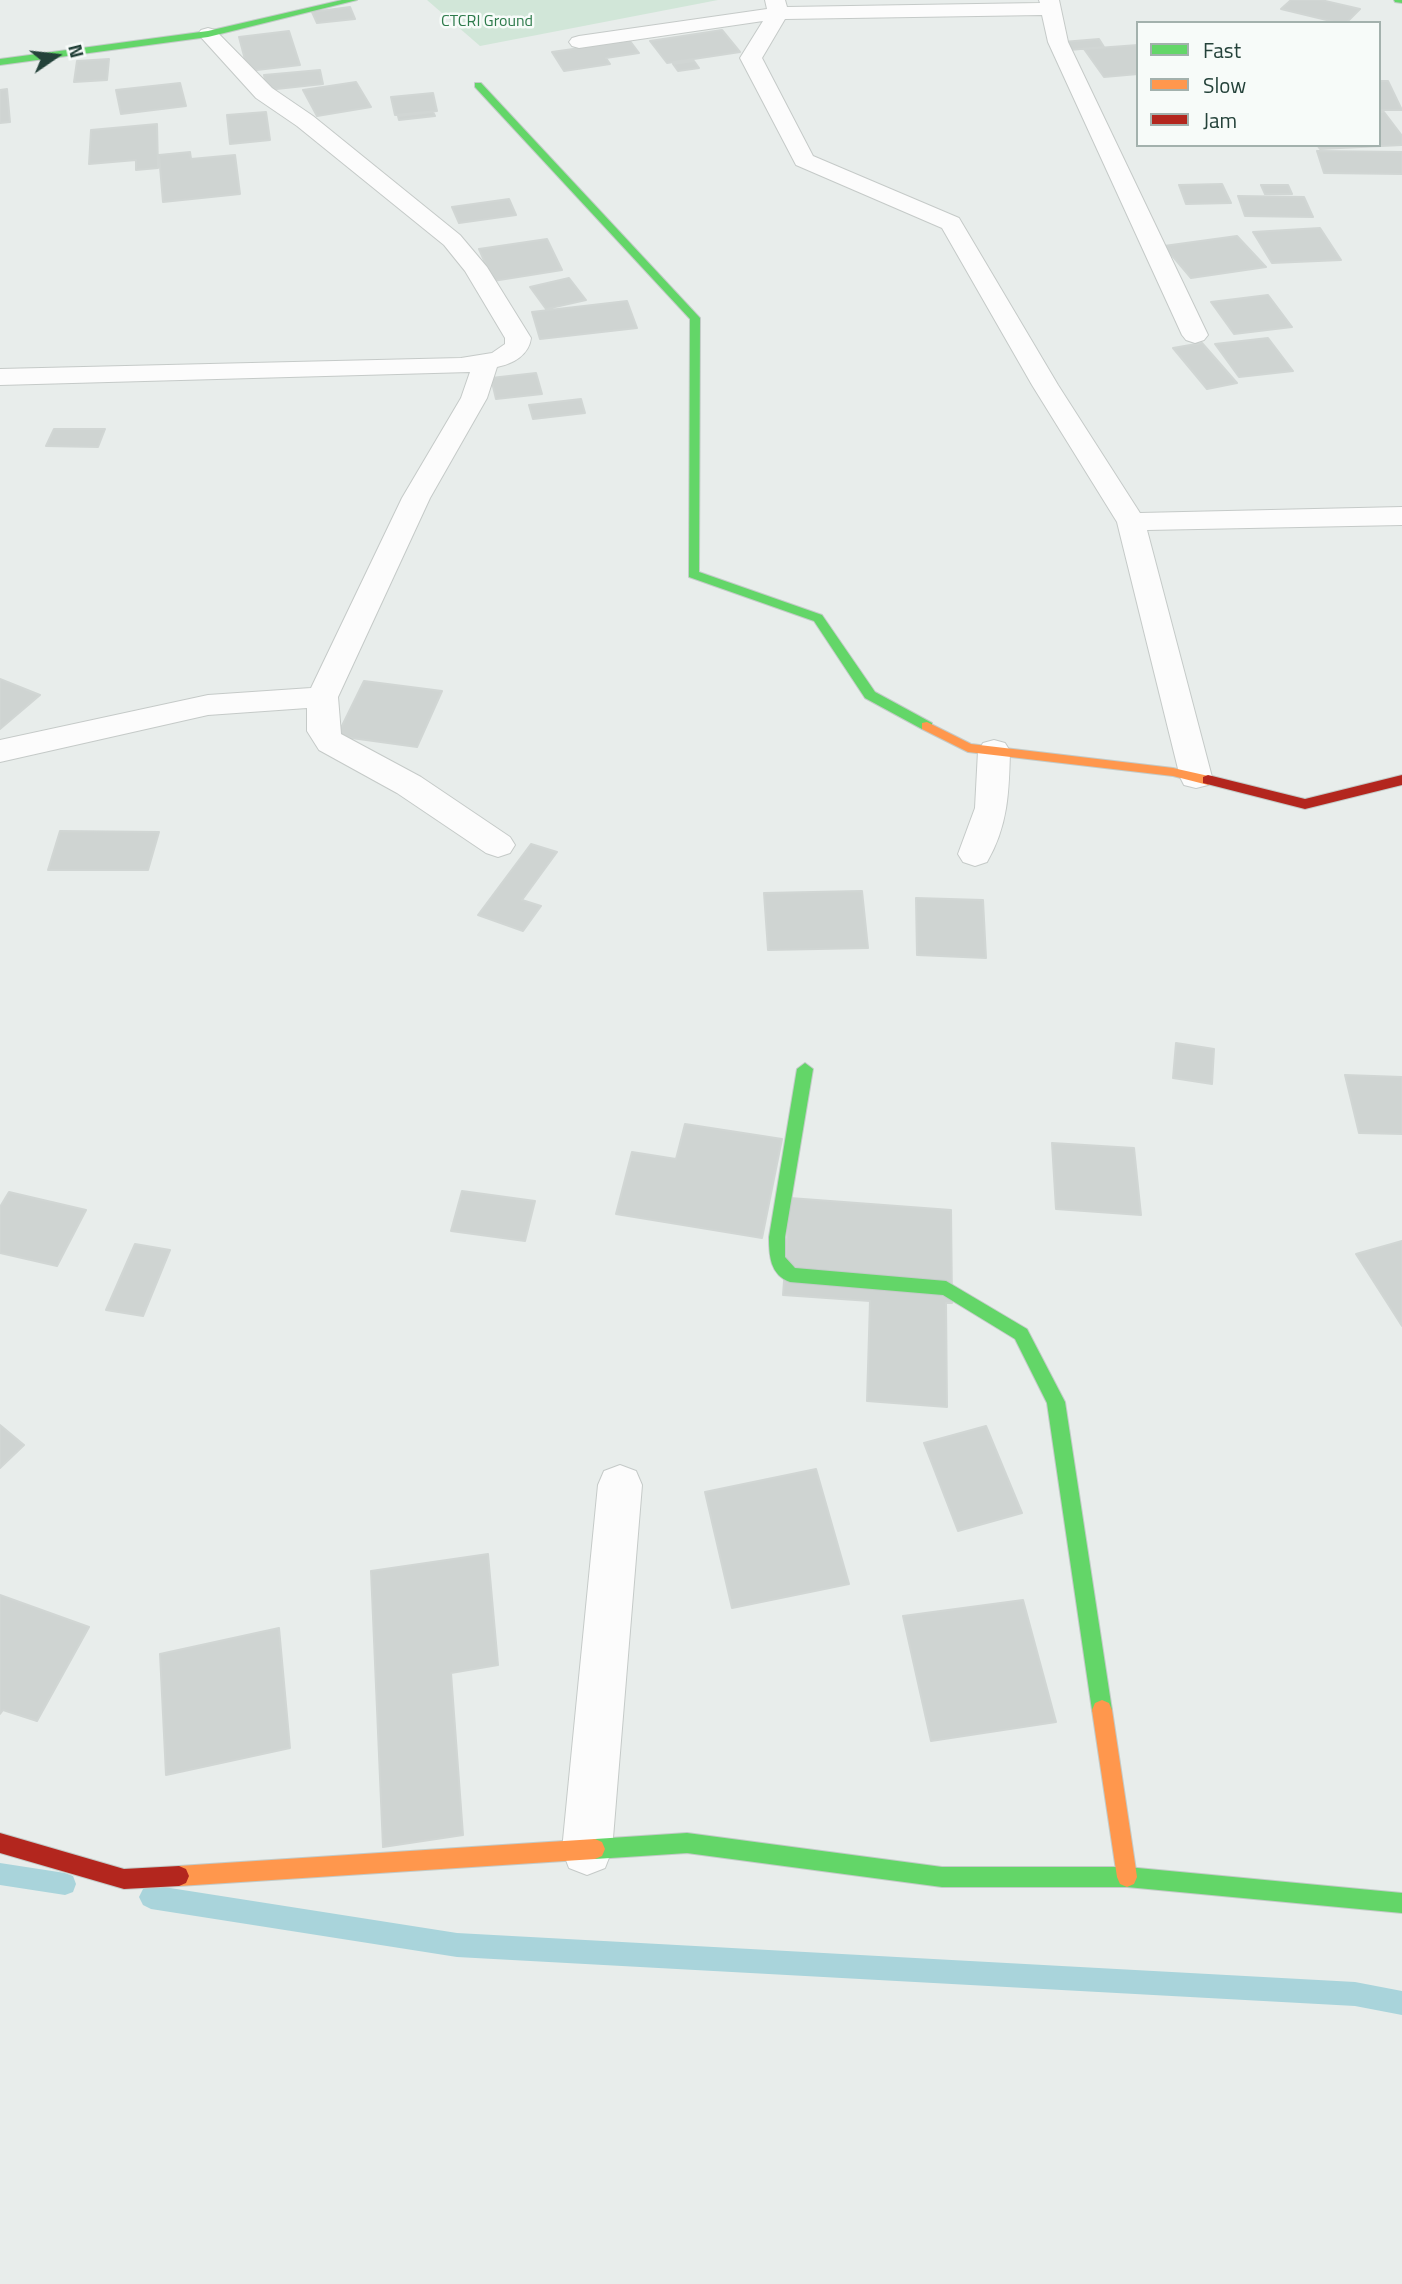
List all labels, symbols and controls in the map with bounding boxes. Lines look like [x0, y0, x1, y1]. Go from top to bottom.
park label: CTCRI Ground [441, 12, 533, 32]
north arrow [21, 21, 91, 91]
legend [1136, 21, 1381, 147]
text: Fast [1203, 34, 1241, 66]
text: N [61, 41, 93, 61]
text: Slow [1203, 69, 1246, 101]
text: Jam [1203, 104, 1237, 136]

